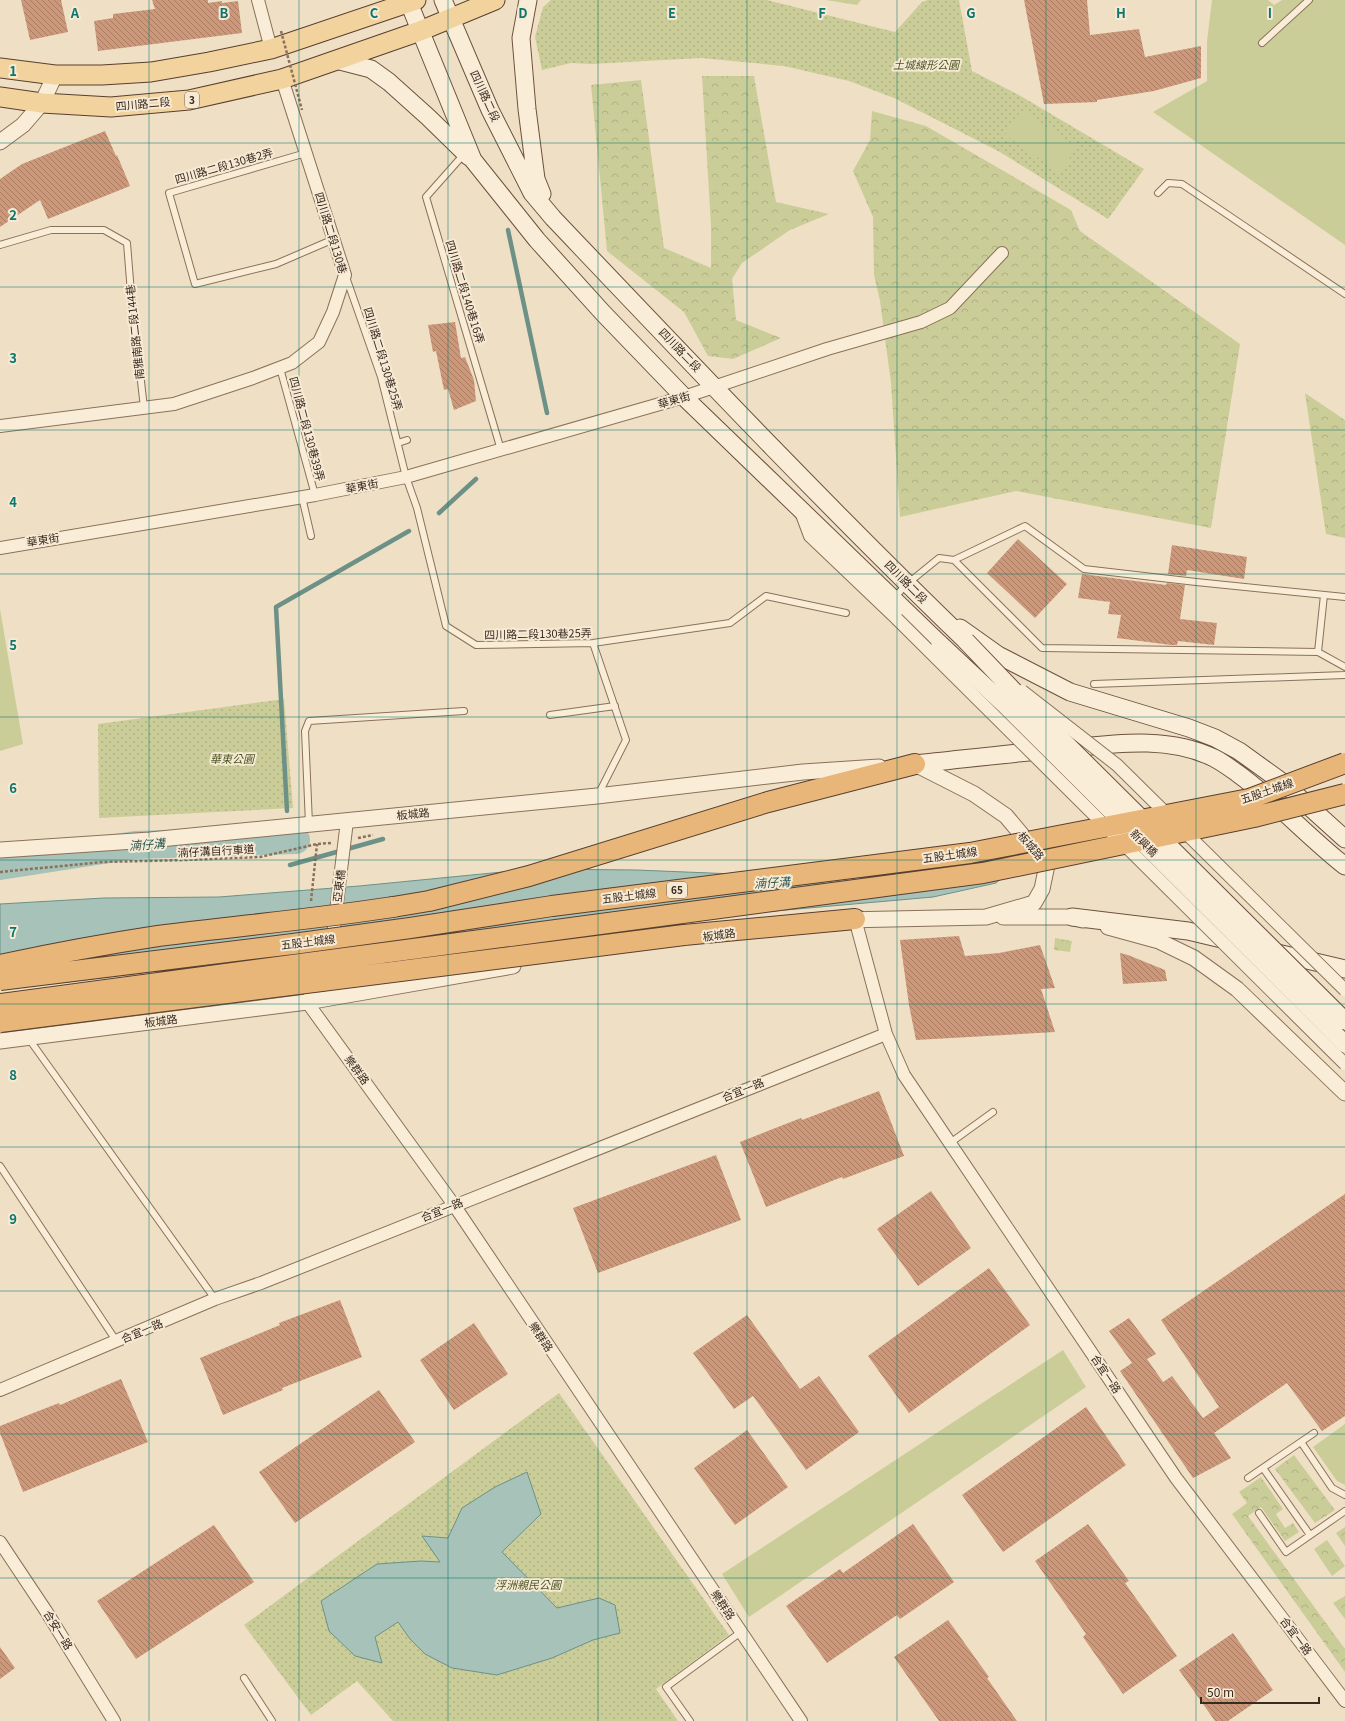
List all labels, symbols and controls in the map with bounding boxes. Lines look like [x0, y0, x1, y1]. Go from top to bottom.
text: A [70, 3, 80, 22]
text: B [220, 3, 229, 22]
text: C [370, 3, 379, 22]
text: D [518, 3, 528, 22]
text: E [668, 3, 676, 22]
text: F [818, 3, 826, 22]
text: G [966, 3, 976, 22]
text: H [1116, 3, 1126, 22]
text: I [1268, 3, 1272, 22]
park label: 土城線形公園 [893, 56, 961, 72]
text: 1 [9, 61, 17, 80]
street label: 四川路二段 [467, 67, 505, 124]
road number: 3 [185, 92, 199, 108]
street label: 四川路二段 [115, 93, 171, 113]
street label: 四川路二段130巷2弄 [173, 143, 275, 187]
street label: 四川路二段130巷 [312, 190, 352, 275]
text: 2 [9, 205, 17, 224]
street label: 四川路二段140巷16弄 [443, 238, 489, 345]
street label: 南雅南路二段144巷 [121, 284, 147, 380]
street label: 四川路二段130巷25弄 [361, 305, 407, 412]
street label: 四川路二段 [656, 324, 706, 375]
text: 3 [9, 348, 17, 367]
street label: 四川路二段130巷39弄 [286, 375, 330, 483]
street label: 華東街 [656, 387, 692, 411]
street label: 華東街 [344, 474, 380, 496]
text: 4 [9, 492, 17, 511]
street label: 華東街 [25, 529, 60, 549]
street label: 四川路二段 [882, 556, 932, 606]
street label: 四川路二段130巷25弄 [484, 624, 592, 642]
text: 5 [9, 635, 17, 654]
park label: 華東公園 [210, 750, 256, 766]
street label: 五股土城線 [1238, 774, 1295, 807]
text: 6 [9, 778, 17, 797]
street label: 板城路 [396, 803, 430, 823]
street label: 新興橋 [1127, 825, 1162, 860]
street label: 板城路 [1015, 828, 1049, 863]
water label: 湳仔溝 [128, 834, 167, 853]
street label: 湳仔溝自行車道 [177, 840, 255, 860]
street label: 五股土城線 [922, 842, 978, 866]
street label: 亞東橋 [328, 869, 348, 903]
water label: 湳仔溝 [753, 872, 792, 891]
road number: 65 [667, 882, 687, 898]
street label: 五股土城線 [601, 884, 657, 906]
text: 7 [9, 922, 17, 941]
street label: 板城路 [701, 924, 736, 944]
street label: 五股土城線 [280, 930, 336, 952]
street label: 板城路 [144, 1010, 178, 1030]
street label: 樂群路 [342, 1051, 374, 1087]
text: 8 [9, 1065, 17, 1084]
street label: 合宜一路 [719, 1073, 766, 1105]
street label: 合宜一路 [418, 1193, 465, 1225]
text: 9 [9, 1209, 17, 1228]
street label: 合宜一路 [118, 1314, 165, 1346]
street label: 樂群路 [526, 1318, 558, 1355]
street label: 合宜一路 [1088, 1351, 1126, 1396]
park label: 浮洲親民公園 [495, 1576, 563, 1592]
street label: 樂群路 [708, 1586, 740, 1623]
street label: 合安一路 [40, 1607, 77, 1652]
street label: 合宜一路 [1277, 1613, 1316, 1658]
scale bar [1201, 1679, 1319, 1705]
text: 50 m [1207, 1683, 1234, 1700]

